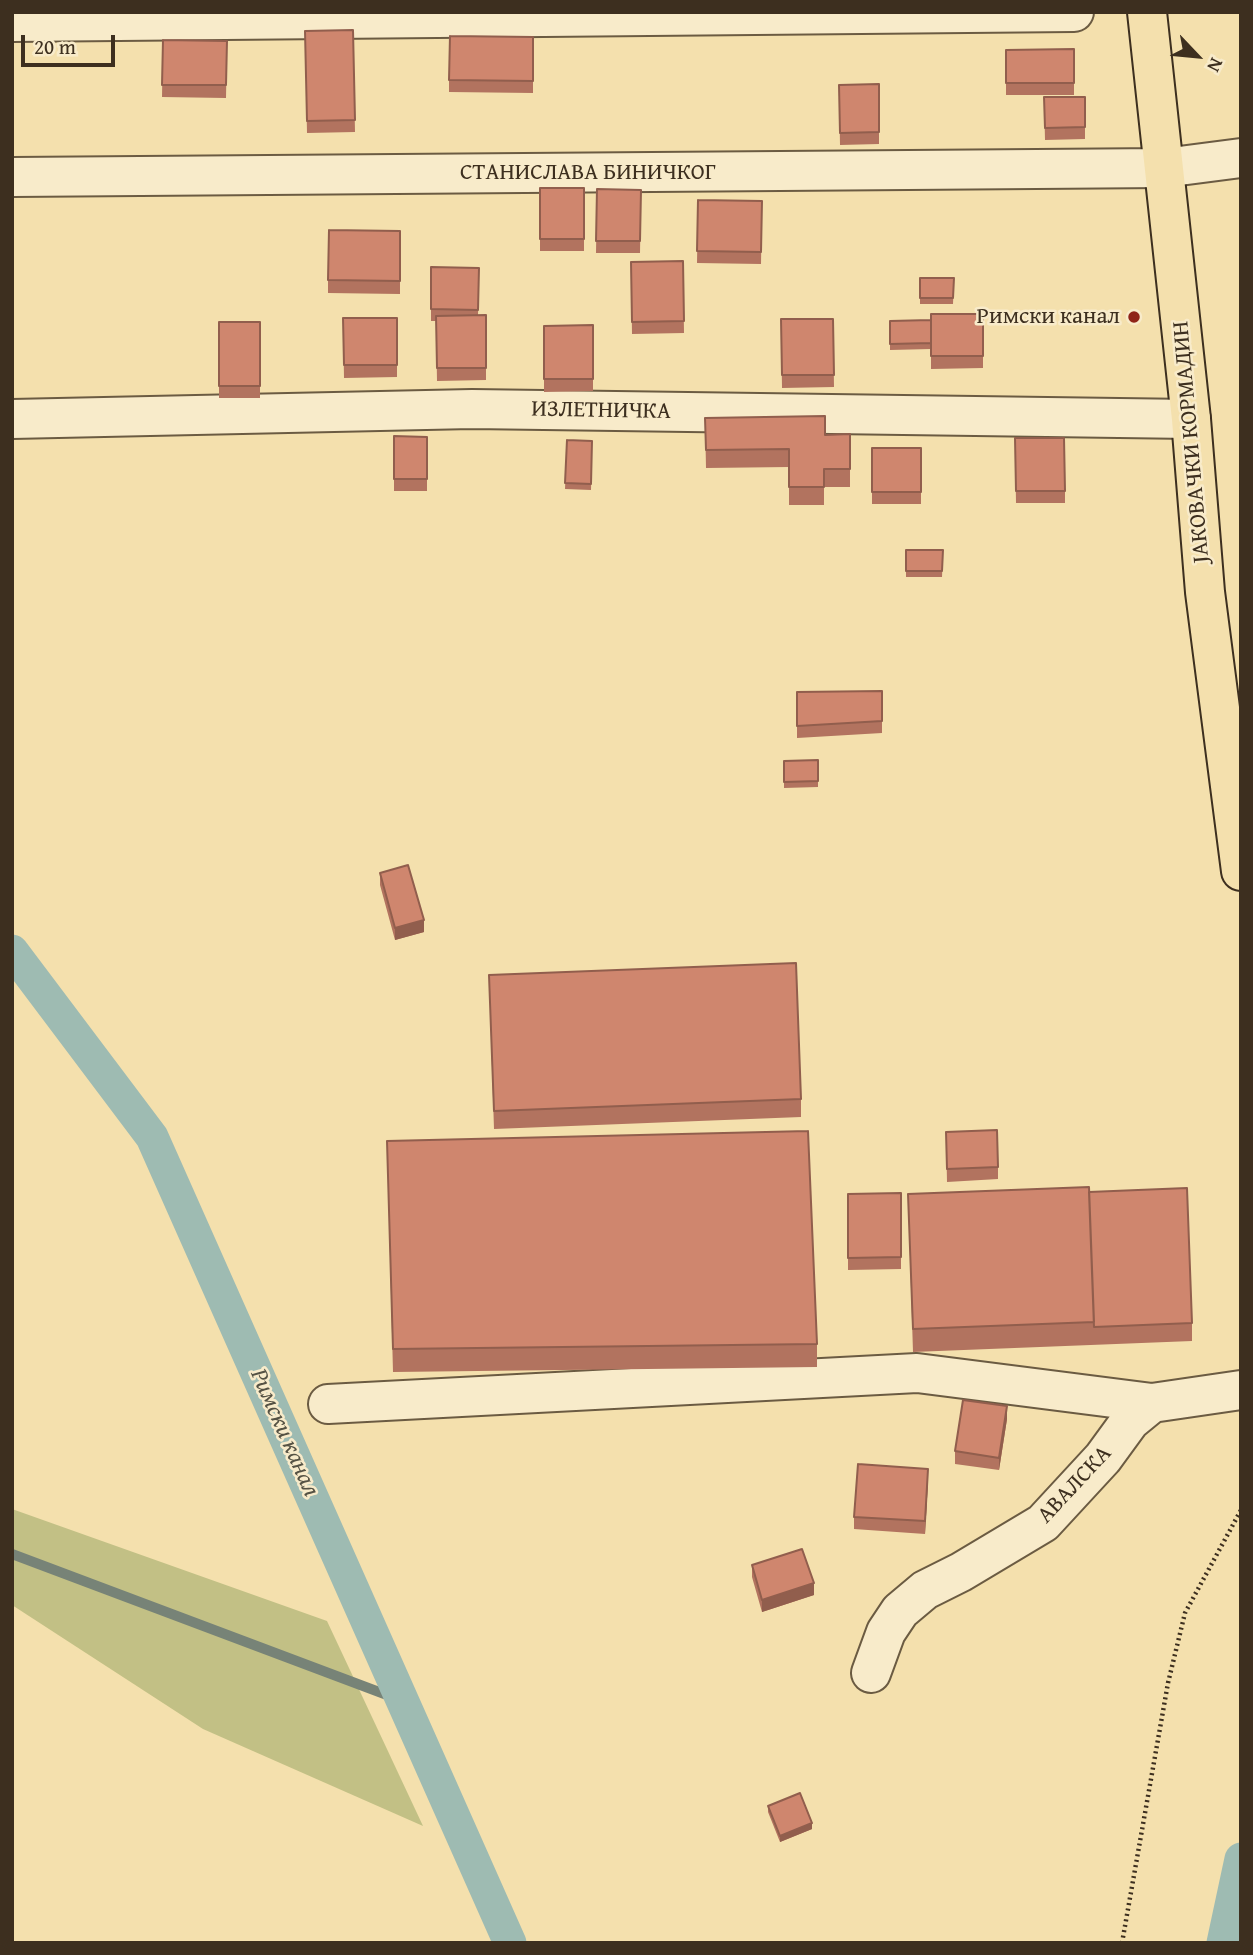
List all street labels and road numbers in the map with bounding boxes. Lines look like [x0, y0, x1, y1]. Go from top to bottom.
street label: СТАНИСЛАВА БИНИЧКОГ [460, 159, 716, 187]
street label: ЈАКОВАЧКИ КОРМАДИН [1168, 320, 1216, 564]
street label: ИЗЛЕТНИЧКА [531, 396, 671, 426]
street label: АВАЛСКА [1032, 1440, 1118, 1530]

